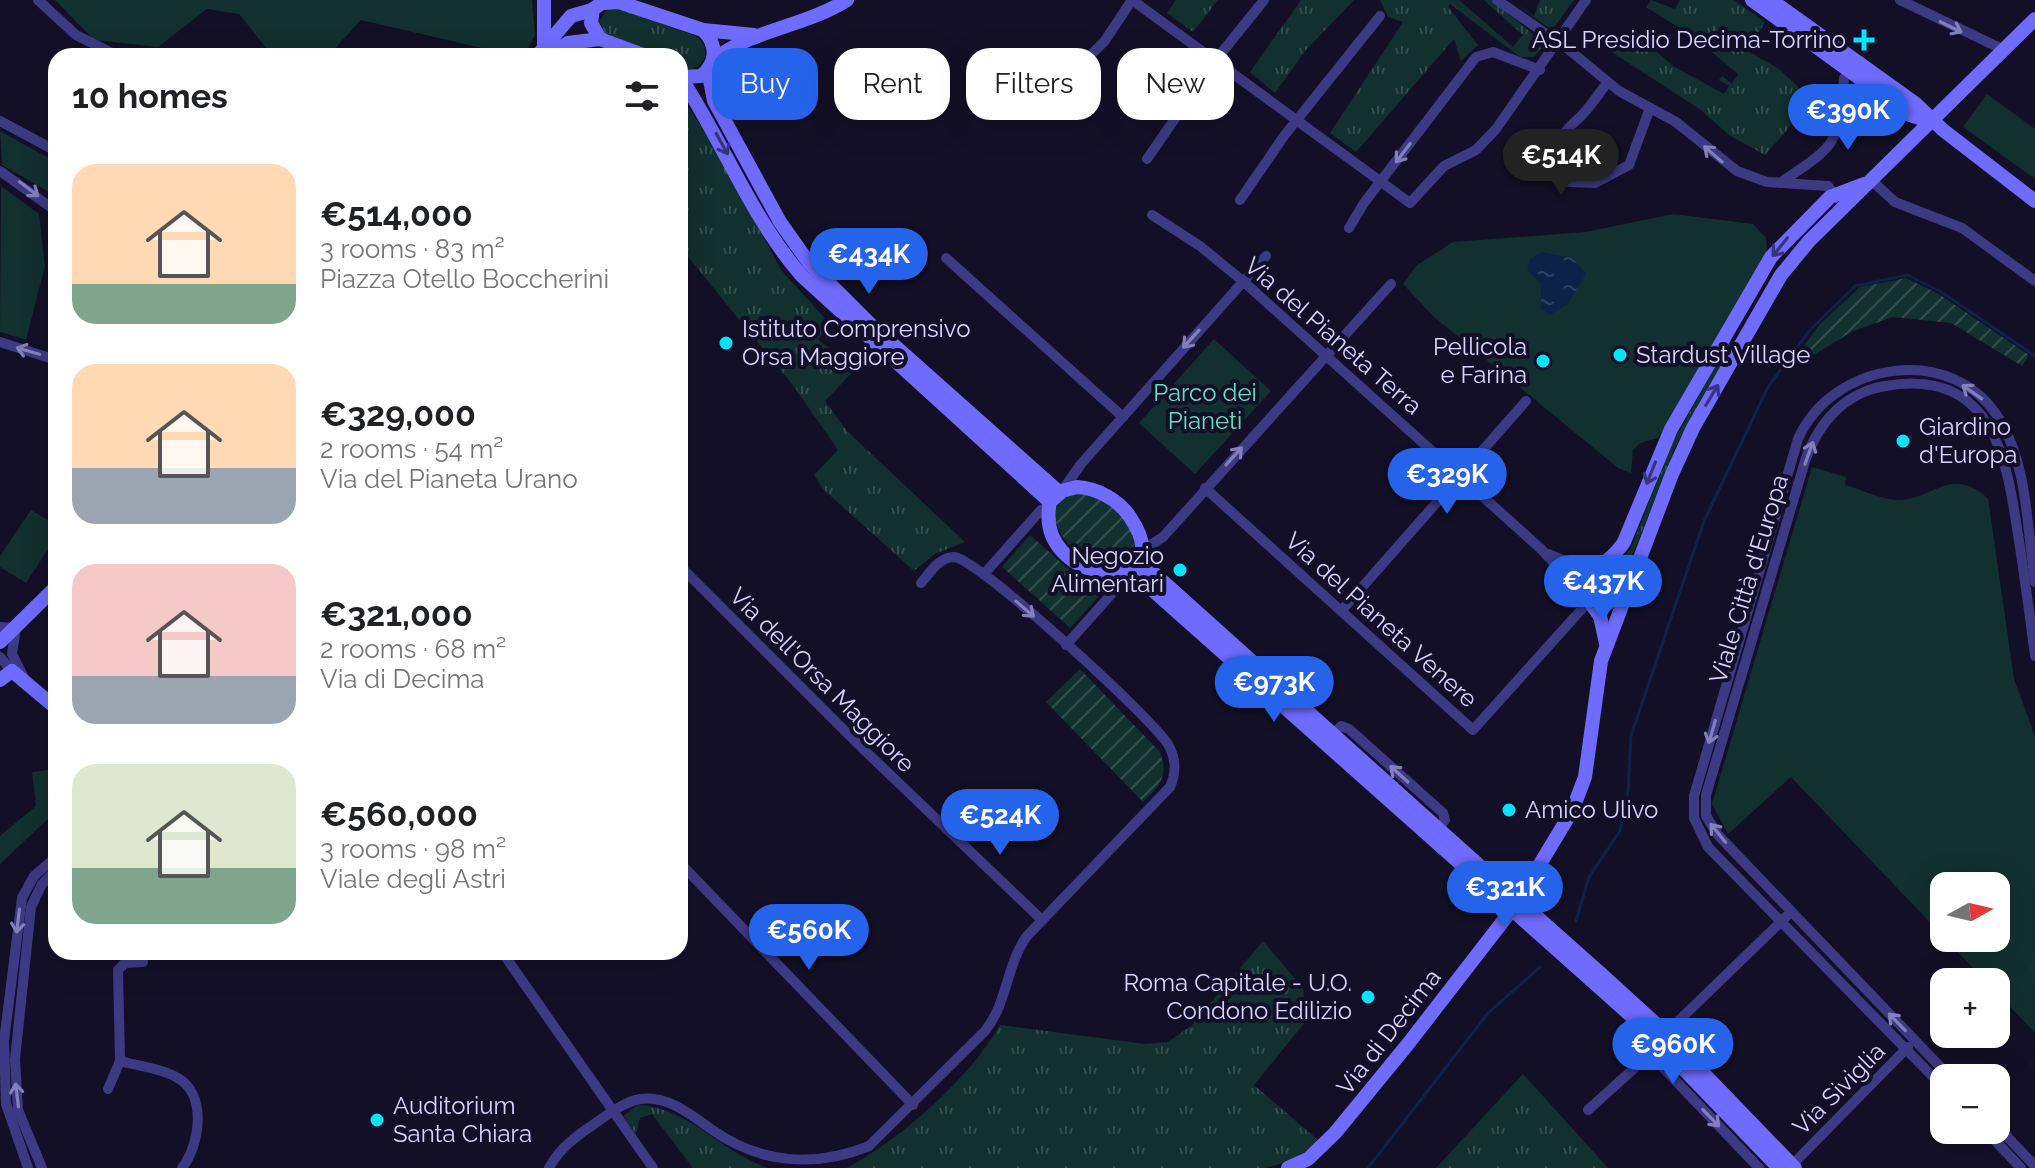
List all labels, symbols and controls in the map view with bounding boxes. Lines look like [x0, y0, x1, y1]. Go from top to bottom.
one-way arrow [1939, 20, 1963, 35]
place label: ASL Presidio Decima-Torrino [1532, 25, 1846, 54]
marker: ASL Presidio Decima-Torrino [1853, 29, 1875, 51]
chip: Buy [712, 48, 818, 120]
chip: Rent [834, 48, 950, 120]
chip: Filters [966, 48, 1101, 120]
chip: New [1117, 48, 1234, 120]
icon: filters [620, 74, 664, 118]
text: 10 homes [72, 76, 228, 116]
pin: €390K [1792, 84, 1904, 152]
text: €390K [1806, 95, 1890, 125]
pin: €514K [1505, 129, 1617, 197]
one-way arrow [714, 132, 730, 155]
text: €514K [1521, 140, 1601, 170]
one-way arrow [1394, 142, 1411, 164]
one-way arrow [1703, 145, 1723, 163]
one-way arrow [18, 180, 39, 197]
text: €514,000 [320, 194, 473, 234]
icon: home [136, 196, 232, 292]
pin: €434K [813, 228, 925, 296]
text: 3 rooms · 83 m² [320, 234, 505, 264]
one-way arrow [1771, 236, 1788, 257]
text: €434K [828, 239, 910, 269]
street label: Via del Pianeta Terra [1239, 251, 1428, 420]
text: Piazza Otello Boccherini [320, 264, 609, 294]
place label: Istituto Comprensivo Orsa Maggiore [742, 314, 970, 371]
one-way arrow [1183, 329, 1201, 349]
place label: Pellicola e Farina [1433, 332, 1527, 389]
marker: Istituto Comprensivo Orsa Maggiore [717, 334, 735, 352]
place label: Stardust Village [1636, 340, 1810, 369]
one-way arrow [16, 343, 41, 357]
marker: Stardust Village [1611, 346, 1629, 364]
marker: Pellicola e Farina [1534, 352, 1552, 370]
park label: Parco dei Pianeti [1153, 378, 1257, 435]
one-way arrow [1704, 384, 1720, 407]
one-way arrow [1961, 384, 1983, 400]
text: €329,000 [320, 394, 476, 434]
icon: home [136, 396, 232, 492]
place label: Giardino d'Europa [1919, 412, 2017, 469]
marker: Giardino d'Europa [1894, 432, 1912, 450]
text: 2 rooms · 54 m² [320, 434, 503, 464]
one-way arrow [1802, 440, 1817, 465]
one-way arrow [1225, 447, 1243, 467]
pin: €329K [1391, 448, 1503, 516]
text: €329K [1406, 459, 1488, 489]
one-way arrow [1643, 460, 1657, 485]
text: Via del Pianeta Urano [320, 464, 578, 494]
street label: Viale Città d'Europa [1703, 471, 1794, 687]
street label: Via del Pianeta Venere [1279, 526, 1483, 713]
place label: Negozio Alimentari [1051, 541, 1164, 598]
pin: €437K [1547, 555, 1659, 623]
marker: Negozio Alimentari [1171, 561, 1189, 579]
text: €437K [1562, 566, 1644, 596]
street label: Via dell'Orsa Maggiore [724, 581, 921, 778]
text: €321,000 [320, 594, 473, 634]
icon: home [136, 596, 232, 692]
one-way arrow [1014, 600, 1035, 618]
text: 2 rooms · 68 m² [320, 634, 506, 664]
pin: €973K [1218, 656, 1330, 724]
text: Via di Decima [320, 664, 484, 694]
text: €973K [1233, 667, 1315, 697]
one-way arrow [1704, 718, 1719, 744]
one-way arrow [1389, 765, 1409, 783]
pin: €524K [944, 789, 1056, 857]
text: €560,000 [320, 794, 478, 834]
place label: Amico Ulivo [1525, 795, 1658, 824]
icon: home [136, 796, 232, 892]
text: €524K [959, 800, 1041, 830]
marker: Amico Ulivo [1500, 801, 1518, 819]
one-way arrow [1709, 823, 1727, 844]
text: 3 rooms · 98 m² [320, 834, 506, 864]
pin: €321K [1449, 861, 1561, 929]
text: Viale degli Astri [320, 864, 506, 894]
text: €321K [1465, 872, 1545, 902]
north arrow [1930, 872, 2010, 952]
map controls [1930, 872, 2010, 1144]
pin: €560K [753, 904, 865, 972]
one-way arrow [10, 908, 25, 933]
text: €560K [767, 915, 851, 945]
street label: Via di Decima [1330, 963, 1447, 1100]
place label: Roma Capitale - U.O. Condono Edilizio [1123, 968, 1352, 1025]
button: + [1930, 968, 2010, 1048]
marker: Roma Capitale - U.O. Condono Edilizio [1359, 988, 1377, 1006]
one-way arrow [1888, 1013, 1907, 1032]
pin: €960K [1617, 1018, 1729, 1086]
text: €960K [1630, 1029, 1716, 1059]
street label: Via Siviglia [1787, 1037, 1891, 1141]
button: − [1930, 1064, 2010, 1144]
one-way arrow [9, 1082, 24, 1109]
place label: Auditorium Santa Chiara [393, 1091, 532, 1148]
one-way arrow [1701, 1108, 1720, 1127]
marker: Auditorium Santa Chiara [368, 1111, 386, 1129]

